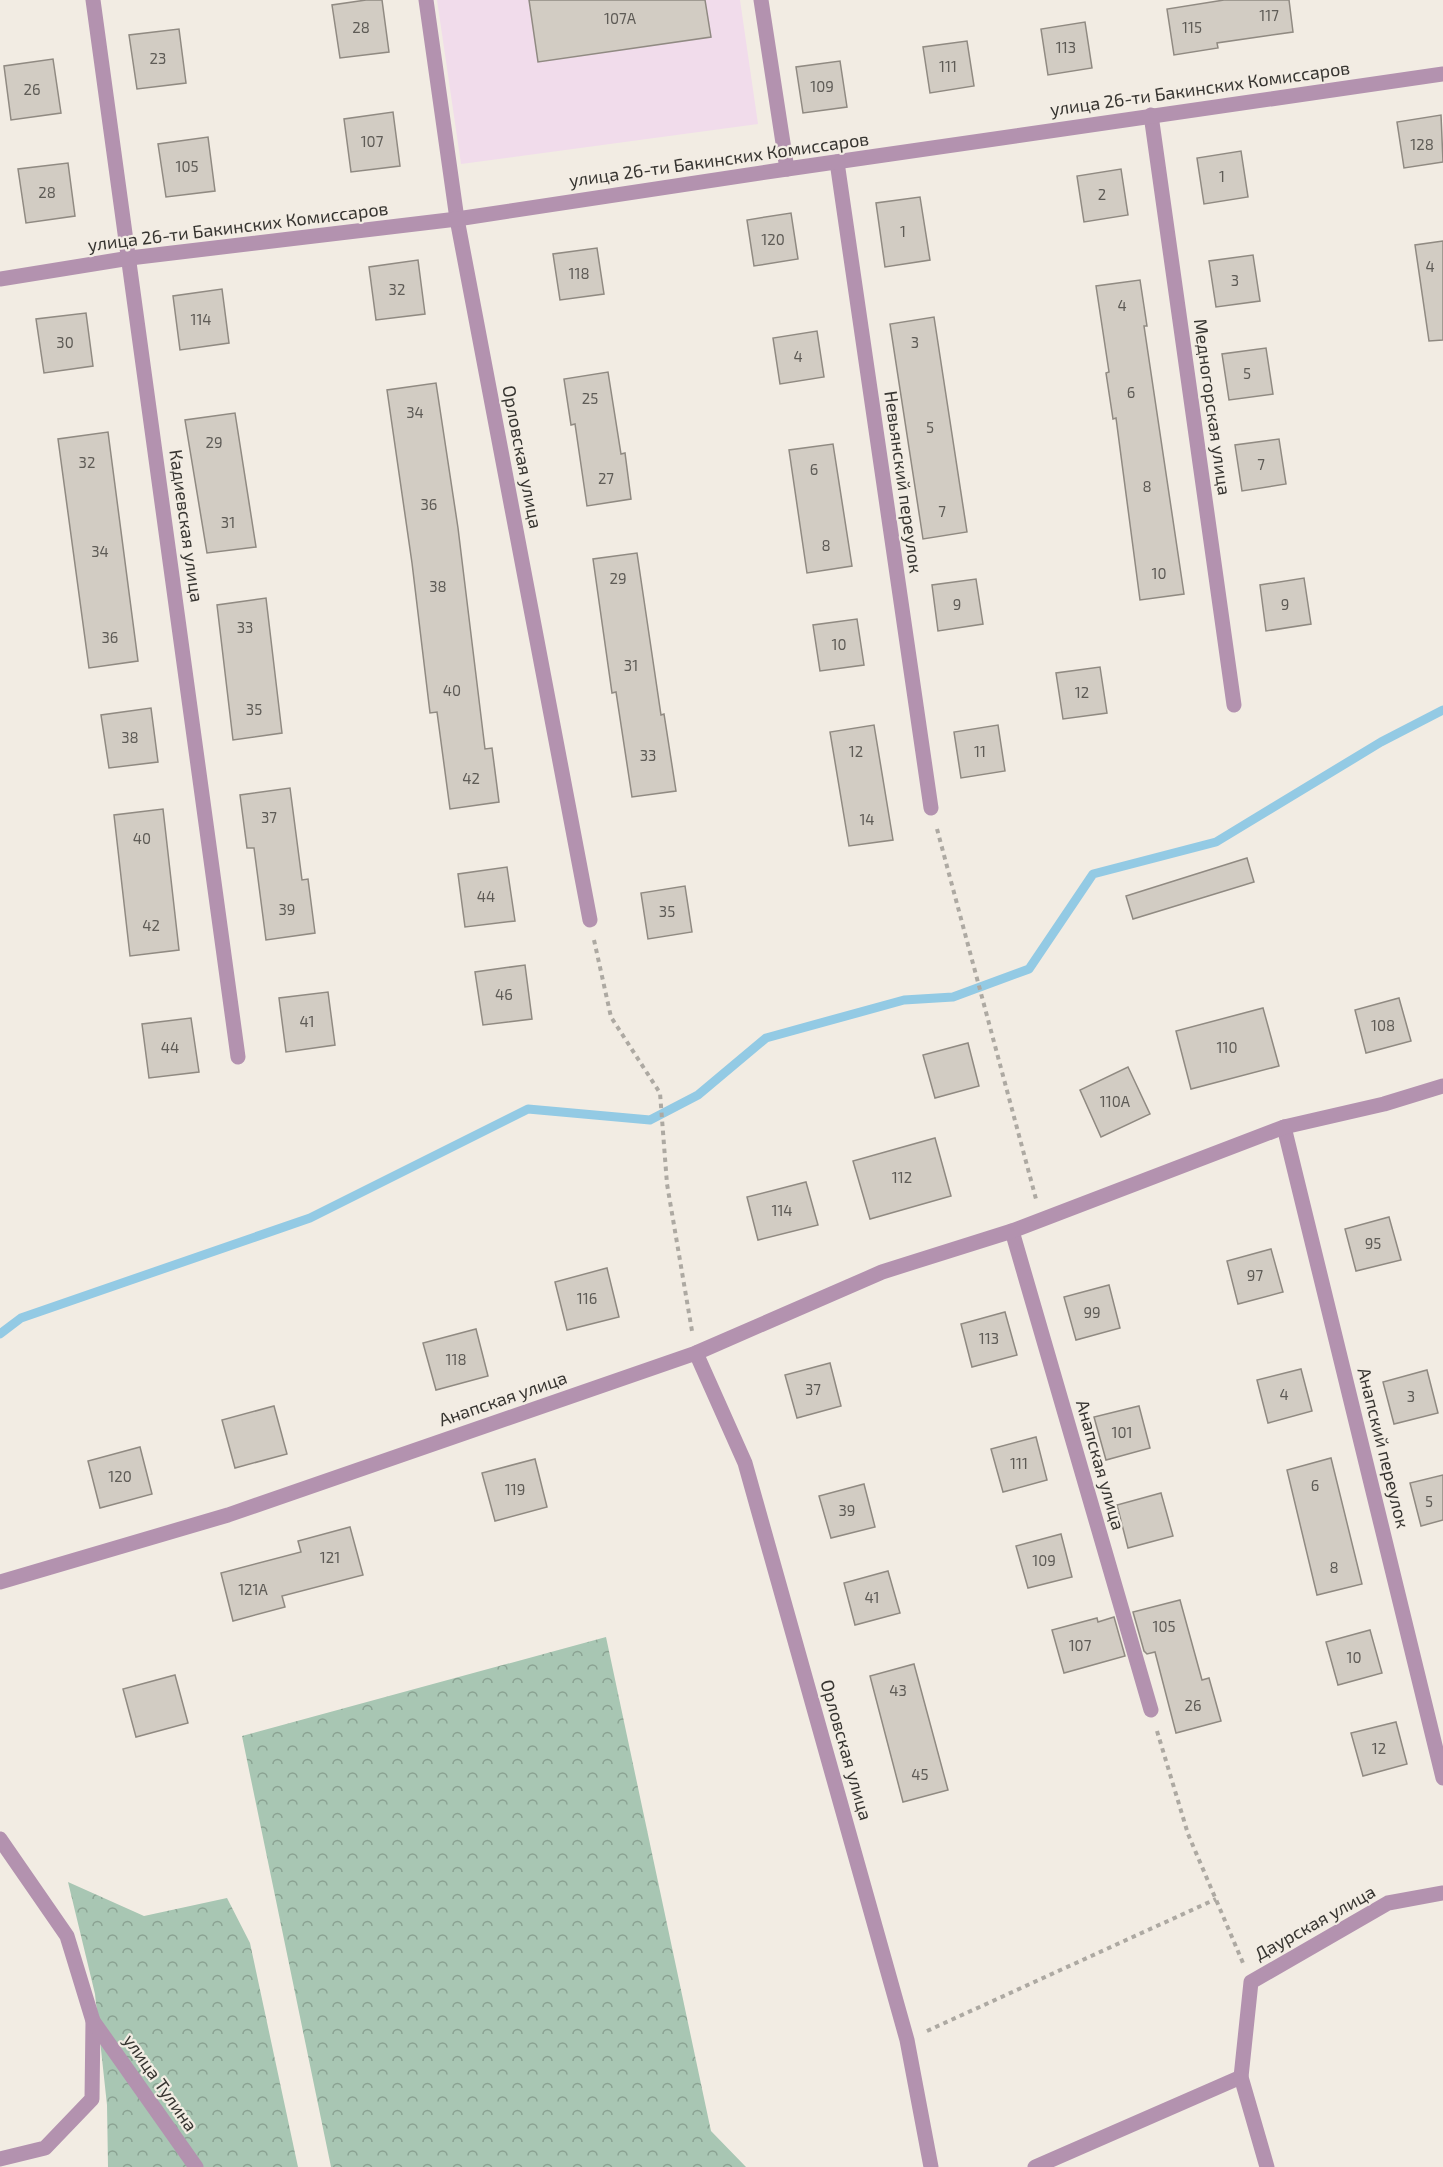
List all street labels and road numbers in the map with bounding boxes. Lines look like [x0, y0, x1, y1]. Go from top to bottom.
street label: улица 26-ти Бакинских Комиссаров [1048, 56, 1351, 120]
street label: улица 26-ти Бакинских Комиссаров [567, 127, 870, 191]
street label: улица 26-ти Бакинских Комиссаров [86, 197, 389, 255]
street label: Медногорская улица [1190, 317, 1236, 497]
street label: Орловская улица [498, 383, 548, 530]
street label: Невьянский переулок [880, 389, 928, 575]
street label: Кадиевская улица [165, 448, 209, 604]
street label: Анапский переулок [1353, 1365, 1415, 1531]
street label: Анапская улица [436, 1366, 570, 1430]
street label: Анапская улица [1072, 1397, 1130, 1532]
street label: Орловская улица [816, 1677, 878, 1823]
street label: Даурская улица [1250, 1880, 1379, 1964]
street label: улица Тулина [119, 2030, 202, 2135]

